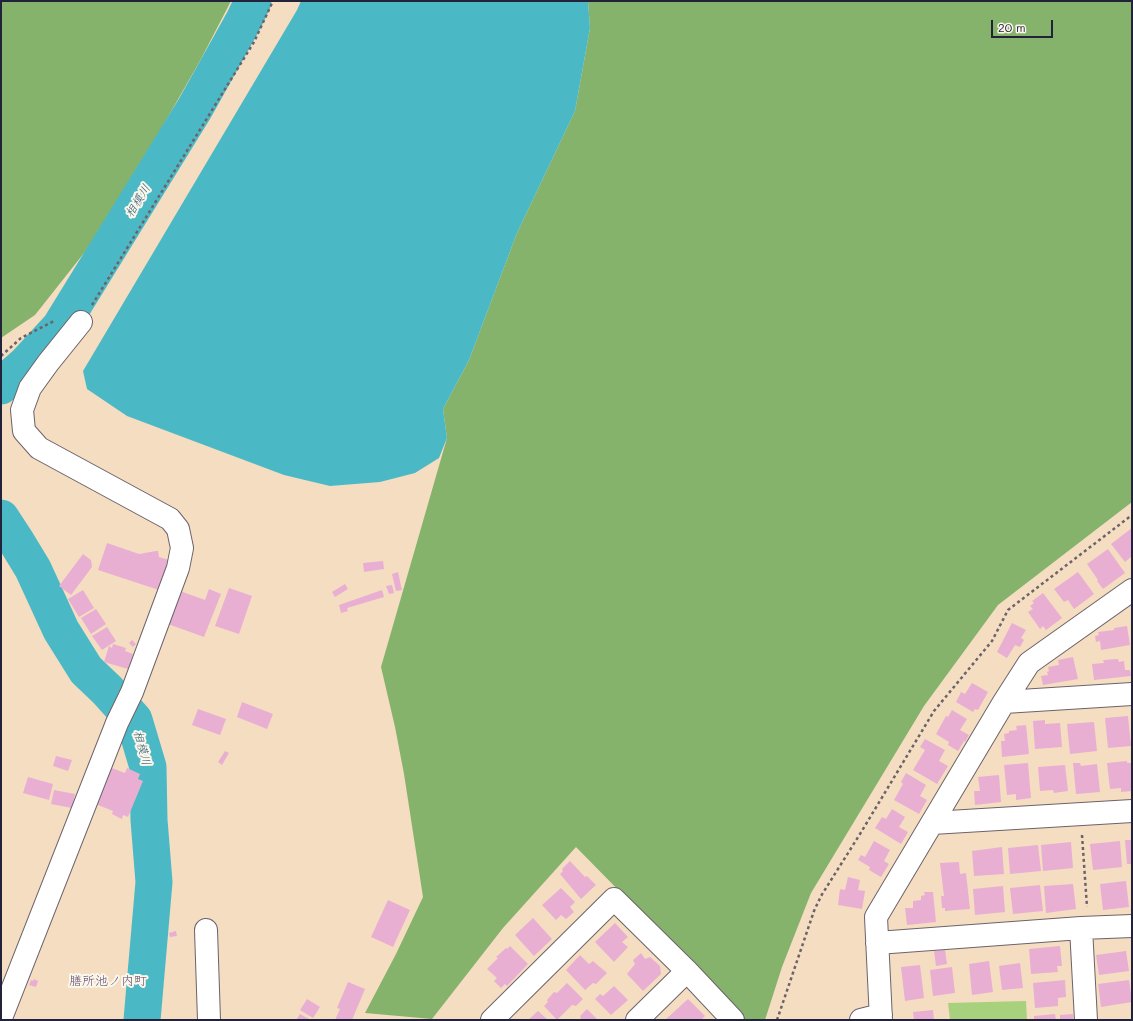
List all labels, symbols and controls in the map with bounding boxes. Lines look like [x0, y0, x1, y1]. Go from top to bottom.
scale bar [993, 12, 1055, 38]
text: 20 m [998, 19, 1026, 35]
water label: 相模川 [122, 182, 154, 220]
water label: 相模川 [130, 729, 154, 767]
district label: 膳所池ノ内町 [69, 973, 147, 989]

